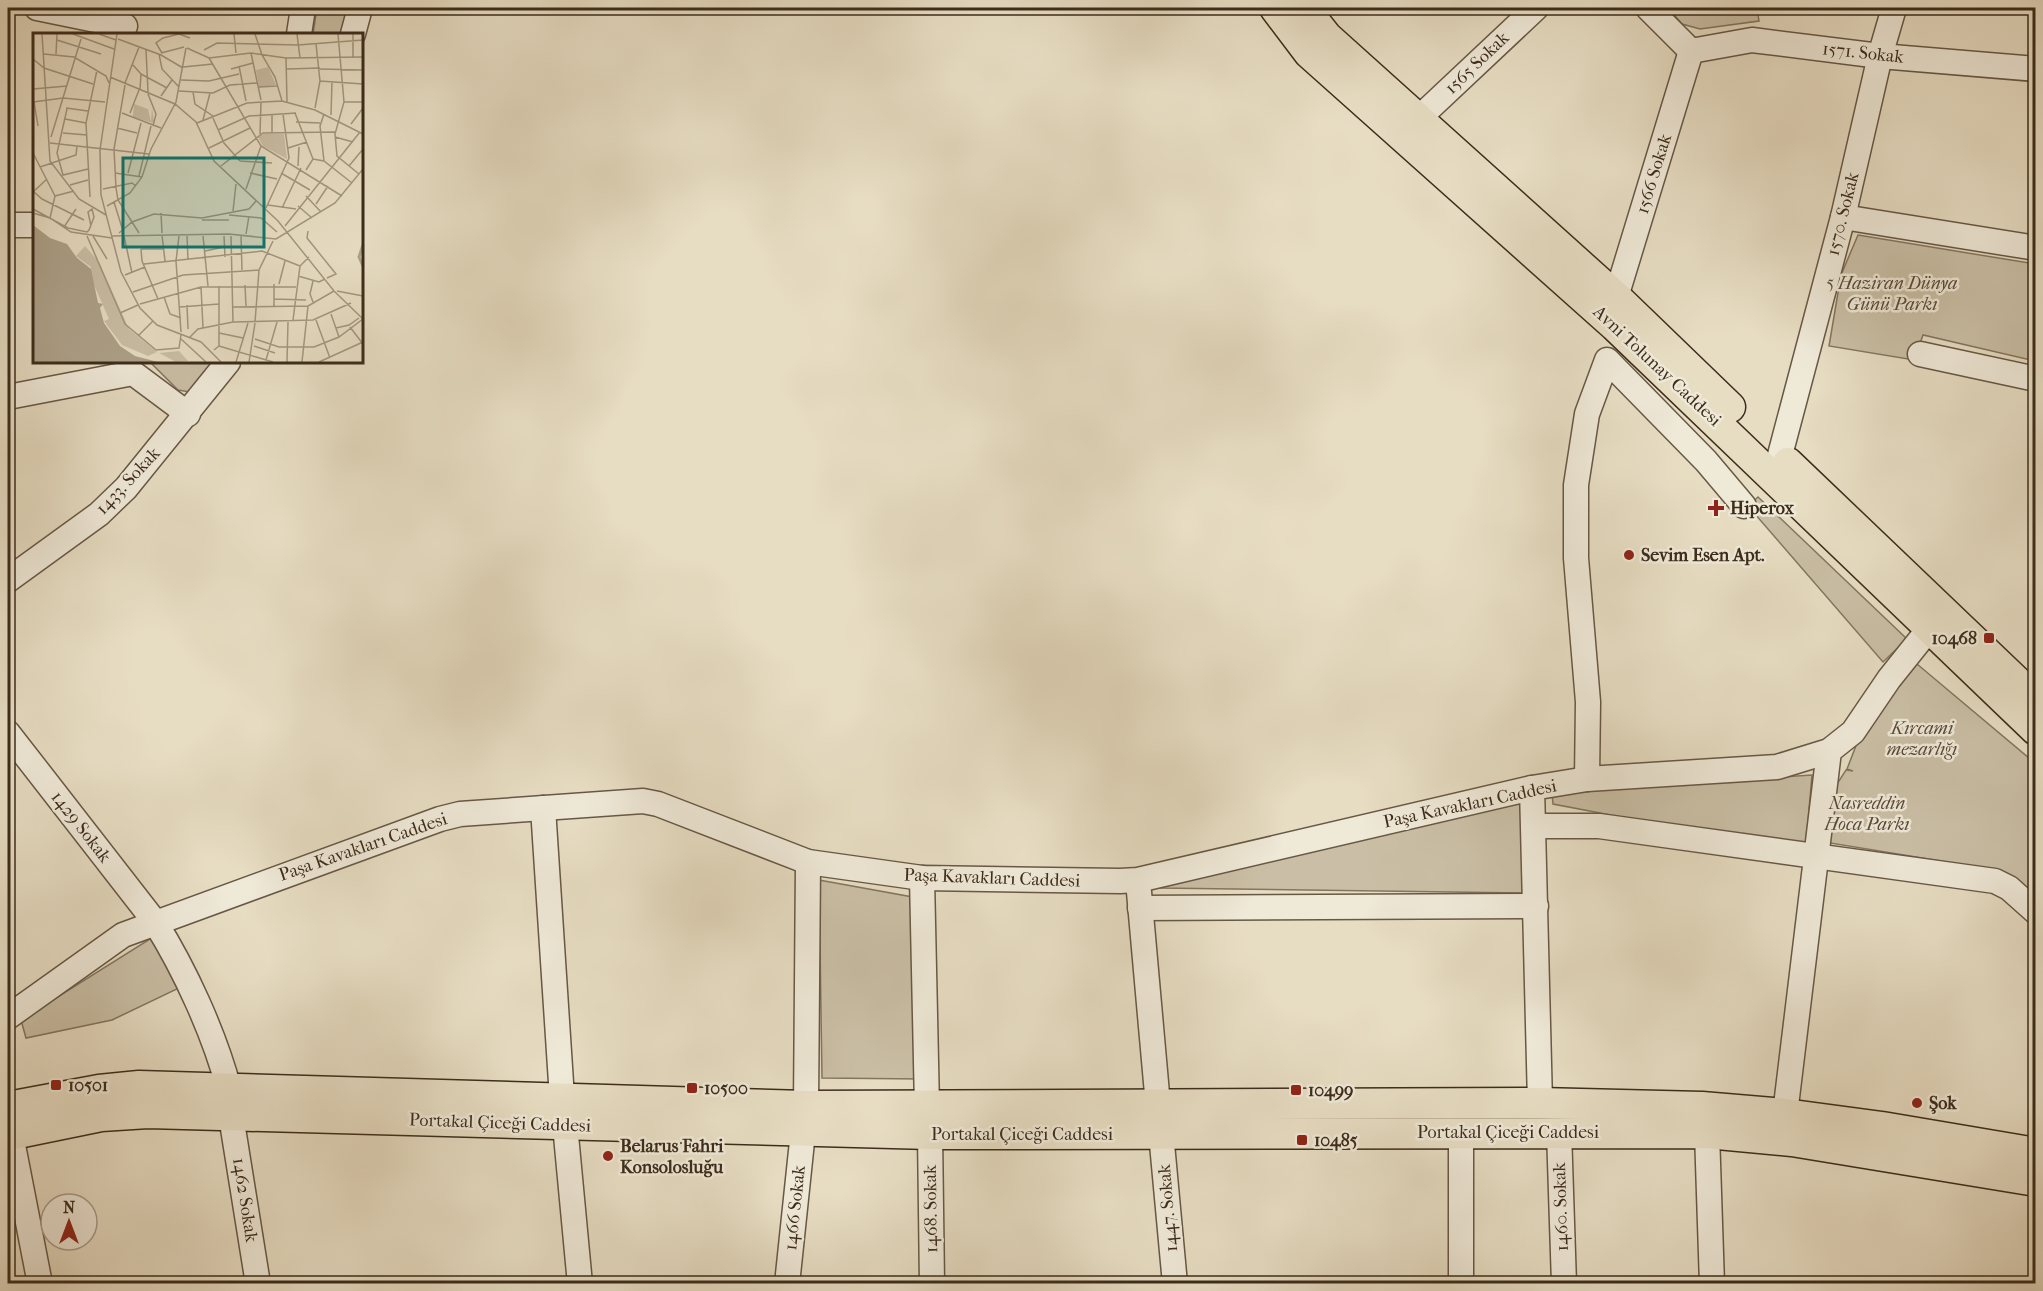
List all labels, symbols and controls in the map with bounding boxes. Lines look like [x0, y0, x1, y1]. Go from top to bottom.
street label: 1565 Sokak [1441, 27, 1514, 99]
inset map [33, 33, 363, 363]
street label: 1571. Sokak [1821, 38, 1905, 68]
street label: 1566 Sokak [1632, 131, 1676, 217]
street label: 1570. Sokak [1823, 169, 1864, 258]
park label: 5 Haziran Dünya Günü Parkı [1827, 273, 1957, 315]
street label: Avni Tolunay Caddesi [1588, 301, 1726, 431]
street label: 1433. Sokak [92, 442, 165, 519]
place label: Hiperox [1730, 498, 1795, 519]
marker: Hiperox [1707, 499, 1725, 517]
place label: Sevim Esen Apt. [1641, 545, 1765, 566]
marker: Sevim Esen Apt. [1622, 548, 1636, 562]
place label: 10468 [1932, 628, 1977, 649]
marker: 10468 [1982, 631, 1996, 645]
park label: Kırcami mezarlığı [1887, 718, 1957, 760]
street label: Paşa Kavakları Caddesi [1381, 775, 1559, 833]
street label: 1429 Sokak [47, 787, 116, 867]
park label: Nasreddin Hoca Parkı [1823, 793, 1910, 835]
street label: Paşa Kavakları Caddesi [276, 808, 451, 886]
street label: Paşa Kavakları Caddesi [903, 864, 1081, 892]
place label: 10501 [68, 1075, 108, 1096]
marker: 10501 [49, 1078, 63, 1092]
place label: 10500 [704, 1078, 748, 1099]
place label: 10499 [1308, 1080, 1354, 1101]
marker: 10500 [685, 1081, 699, 1095]
marker: 10499 [1289, 1083, 1303, 1097]
place label: Şok [1929, 1093, 1957, 1114]
marker: Şok [1910, 1096, 1924, 1110]
street label: Portakal Çiceği Caddesi [409, 1109, 592, 1138]
street label: Portakal Çiceği Caddesi [1417, 1122, 1600, 1144]
street label: Portakal Çiceği Caddesi [931, 1124, 1114, 1146]
place label: 10485 [1314, 1130, 1358, 1151]
marker: 10485 [1295, 1133, 1309, 1147]
place label: Belarus Fahri Konsolosluğu [620, 1136, 724, 1178]
marker: Belarus Fahri Konsolosluğu [601, 1149, 615, 1163]
street label: 1462 Sokak [228, 1156, 262, 1244]
street label: 1460. Sokak [1549, 1161, 1573, 1252]
street label: 1447. Sokak [1154, 1162, 1182, 1253]
street label: 1466 Sokak [780, 1164, 810, 1252]
street label: 1468. Sokak [920, 1164, 942, 1253]
north arrow [39, 1192, 99, 1252]
text: N [63, 1198, 76, 1217]

